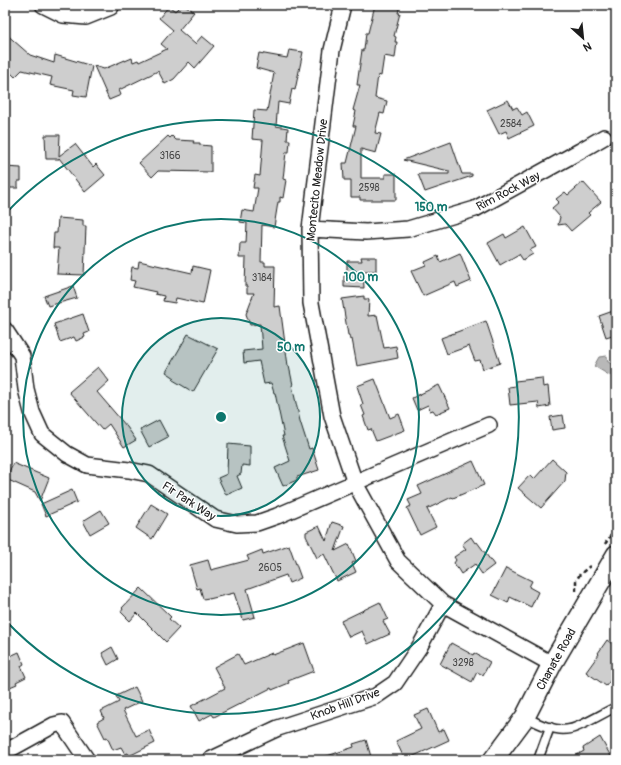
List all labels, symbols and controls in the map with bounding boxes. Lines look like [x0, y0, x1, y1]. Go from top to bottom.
north arrow [563, 18, 603, 58]
text: N [581, 39, 594, 54]
street label: Montecito Meadow Drive [304, 118, 331, 242]
house number: 2584 [500, 118, 522, 130]
house number: 3166 [159, 150, 181, 162]
street label: Rim Rock Way [474, 168, 543, 215]
house number: 2598 [358, 182, 380, 194]
text: 150 m [415, 200, 448, 215]
text: 100 m [344, 270, 379, 285]
house number: 3184 [252, 272, 272, 284]
text: 50 m [277, 340, 305, 355]
centre of rings [214, 410, 228, 424]
street label: Fir Park Way [159, 479, 218, 524]
house number: 2605 [258, 562, 282, 574]
street label: Chanate Road [533, 626, 580, 693]
house number: 3298 [452, 657, 474, 669]
street label: Knob Hill Drive [308, 685, 382, 724]

